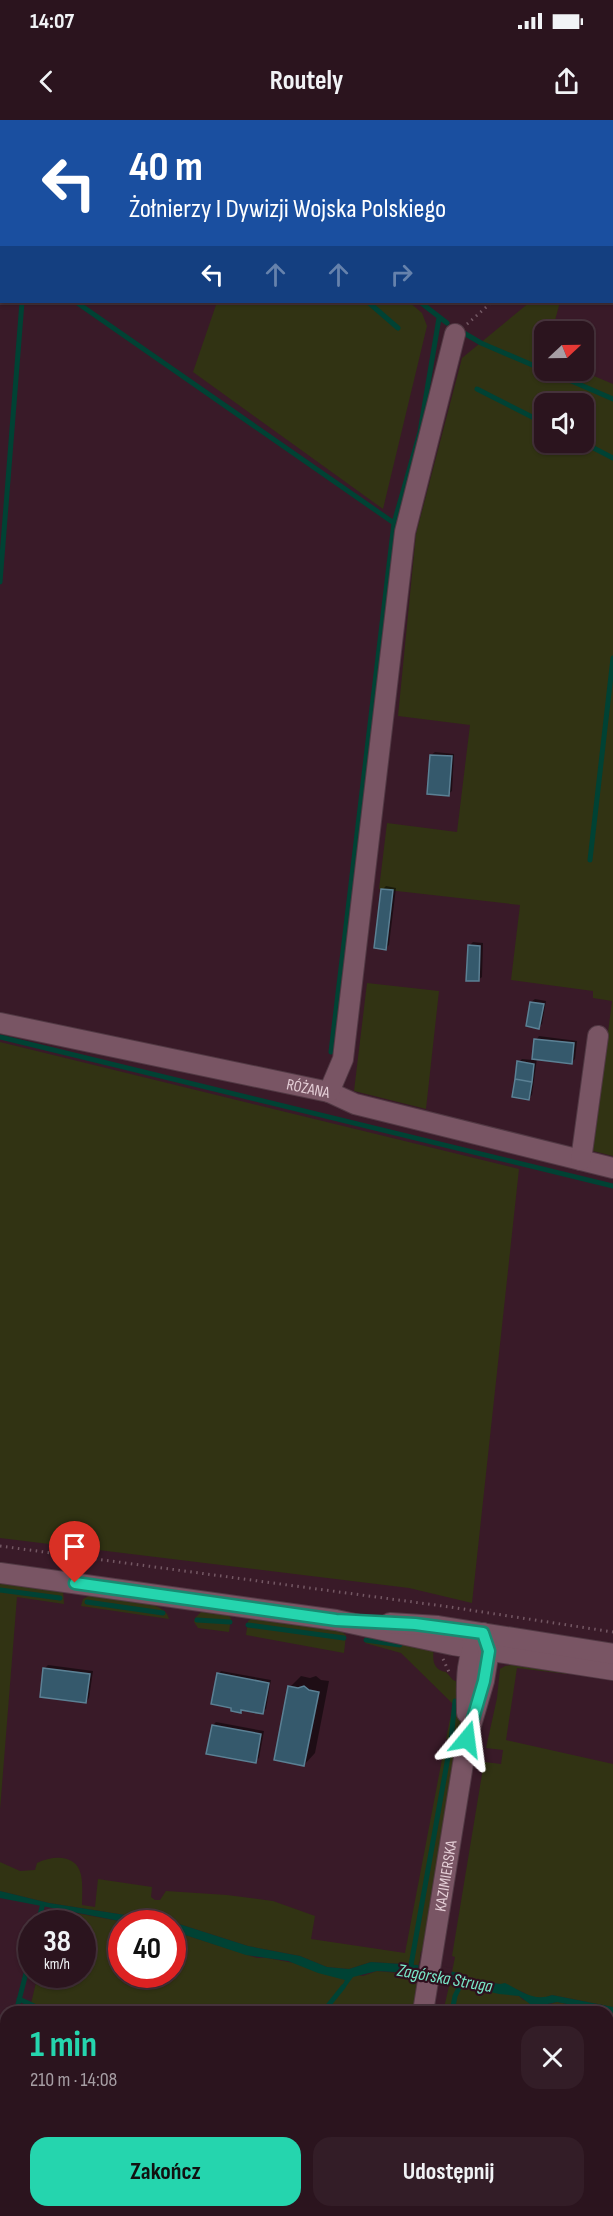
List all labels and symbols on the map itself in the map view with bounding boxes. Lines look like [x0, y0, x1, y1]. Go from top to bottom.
north arrow [534, 321, 594, 381]
street label: RÓŻANA [285, 1075, 331, 1103]
pin [49, 1521, 100, 1583]
position arrow [435, 1707, 499, 1771]
street label: KAZIMIERSKA [431, 1839, 462, 1913]
speed limit sign: 40 [108, 1910, 186, 1988]
water label: Zagórska Struga [395, 1960, 495, 1997]

